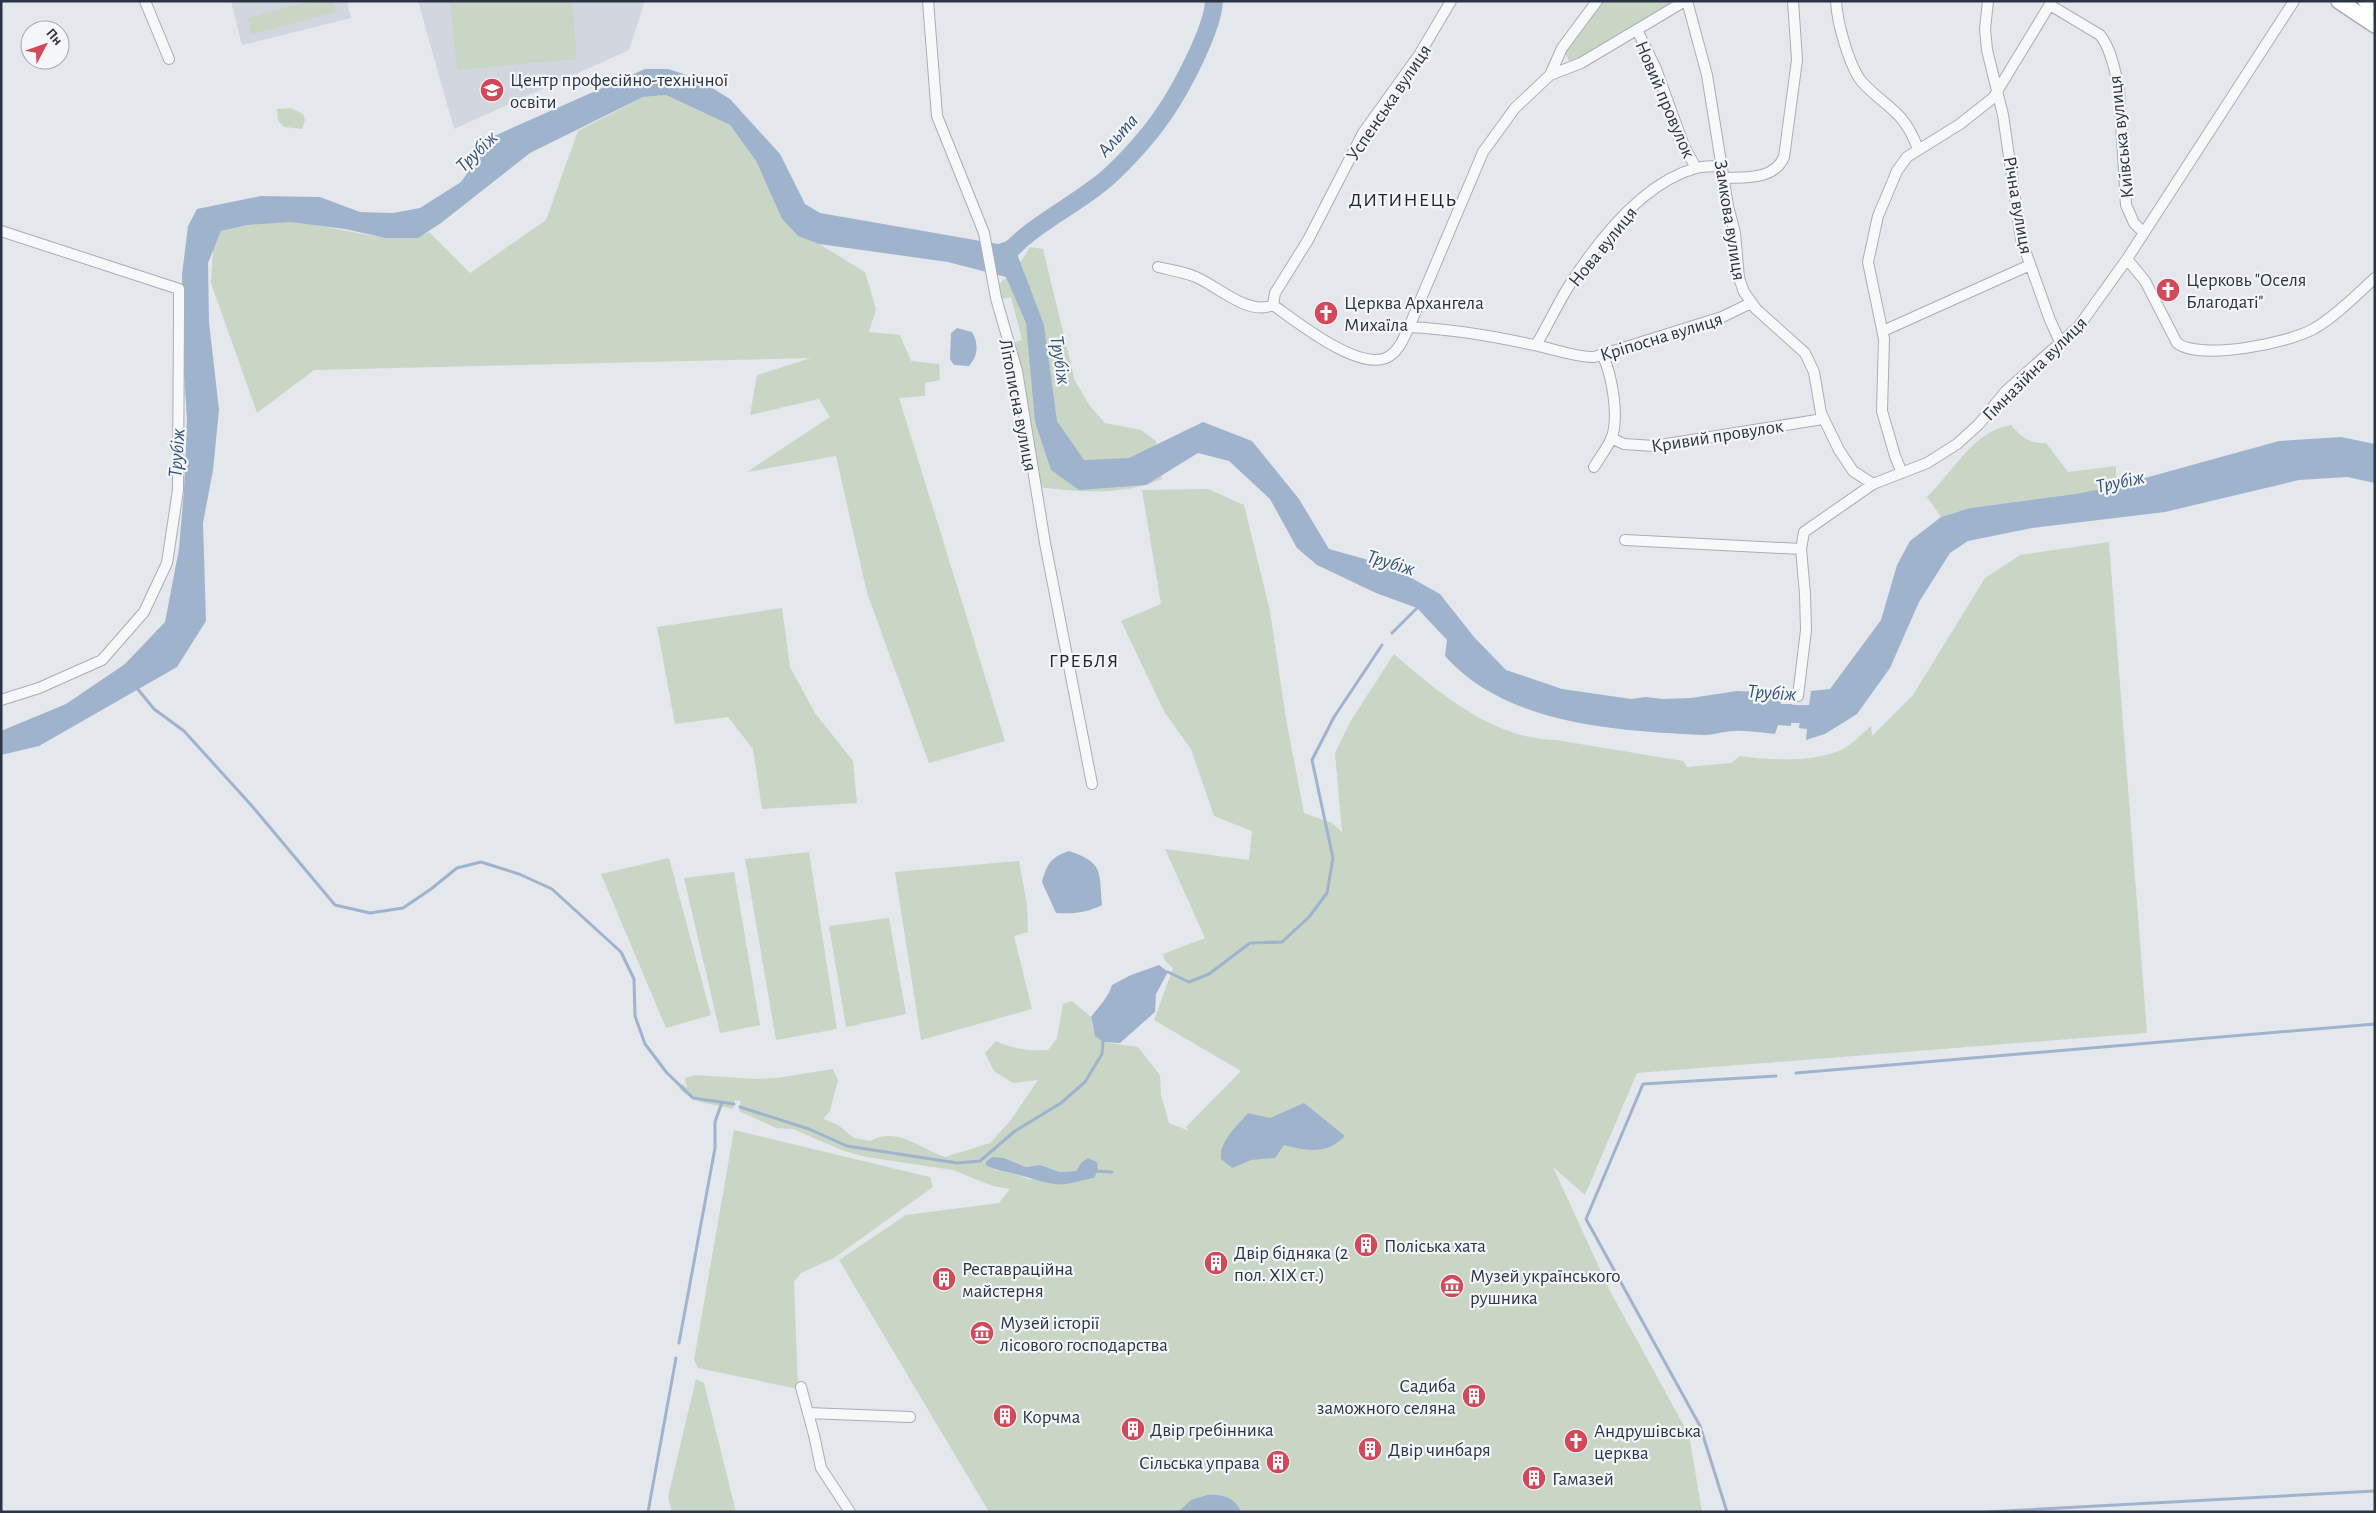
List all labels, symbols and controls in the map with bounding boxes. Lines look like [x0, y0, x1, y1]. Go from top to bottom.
north arrow [20, 20, 70, 70]
text: Пн [43, 26, 65, 48]
street label: Новий провулок [1631, 38, 1698, 161]
street label: Успенська вулиця [1343, 41, 1435, 164]
place label: Центр професійно-технічної освіти [510, 71, 729, 112]
street label: Київська вулиця [2106, 74, 2137, 199]
school or university icon: Центр професійно-технічної освіти [479, 77, 505, 103]
water label: Альта [1093, 110, 1142, 162]
water label: Трубіж [452, 127, 502, 176]
street label: Річна вулиця [2000, 155, 2035, 256]
street label: Замкова вулиця [1711, 159, 1748, 282]
district label: ДИТИНЕЦЬ [1349, 190, 1457, 210]
street label: Нова вулиця [1565, 203, 1641, 291]
place label: Церковь "Оселя Благодаті" [2186, 271, 2306, 312]
church icon: Церковь "Оселя Благодаті" [2155, 277, 2181, 303]
place label: Церква Архангела Михаїла [1344, 294, 1484, 335]
church icon: Церква Архангела Михаїла [1313, 300, 1339, 326]
street label: Кріпосна вулиця [1598, 310, 1725, 365]
street label: Гімназійна вулиця [1979, 313, 2091, 425]
water label: Трубіж [1046, 334, 1074, 387]
street label: Літописна вулиця [995, 337, 1040, 473]
street label: Кривий провулок [1650, 417, 1785, 456]
water label: Трубіж [165, 427, 189, 478]
water label: Трубіж [2094, 467, 2147, 497]
water label: Трубіж [1364, 546, 1418, 580]
district label: ГРЕБЛЯ [1049, 651, 1119, 671]
water label: Трубіж [1747, 681, 1798, 705]
building icon: Поліська хата [1353, 1232, 1379, 1258]
place label: Поліська хата [1384, 1237, 1486, 1256]
place label: Двір бідняка (2 пол. XIX ст.) [1234, 1244, 1349, 1285]
building icon: Двір бідняка (2 пол. XIX ст.) [1203, 1250, 1229, 1276]
place label: Реставраційна майстерня [962, 1260, 1074, 1301]
building icon: Реставраційна майстерня [931, 1266, 957, 1292]
place label: Музей українського рушника [1470, 1267, 1621, 1308]
museum icon: Музей українського рушника [1439, 1273, 1465, 1299]
place label: Музей історії лісового господарства [1000, 1314, 1168, 1355]
museum icon: Музей історії лісового господарства [969, 1320, 995, 1346]
place label: Садиба заможного селяна [1317, 1377, 1456, 1418]
building icon: Садиба заможного селяна [1461, 1383, 1487, 1409]
building icon: Корчма [992, 1403, 1018, 1429]
place label: Корчма [1022, 1408, 1081, 1427]
building icon: Двір гребінника [1120, 1416, 1146, 1442]
place label: Двір гребінника [1150, 1421, 1274, 1440]
place label: Андрушівська церква [1594, 1422, 1701, 1463]
church icon: Андрушівська церква [1563, 1428, 1589, 1454]
building icon: Двір чинбаря [1357, 1436, 1383, 1462]
place label: Двір чинбаря [1388, 1441, 1491, 1460]
building icon: Сільська управа [1265, 1449, 1291, 1475]
place label: Сільська управа [1139, 1454, 1260, 1473]
building icon: Гамазей [1521, 1465, 1547, 1491]
place label: Гамазей [1552, 1470, 1614, 1489]

